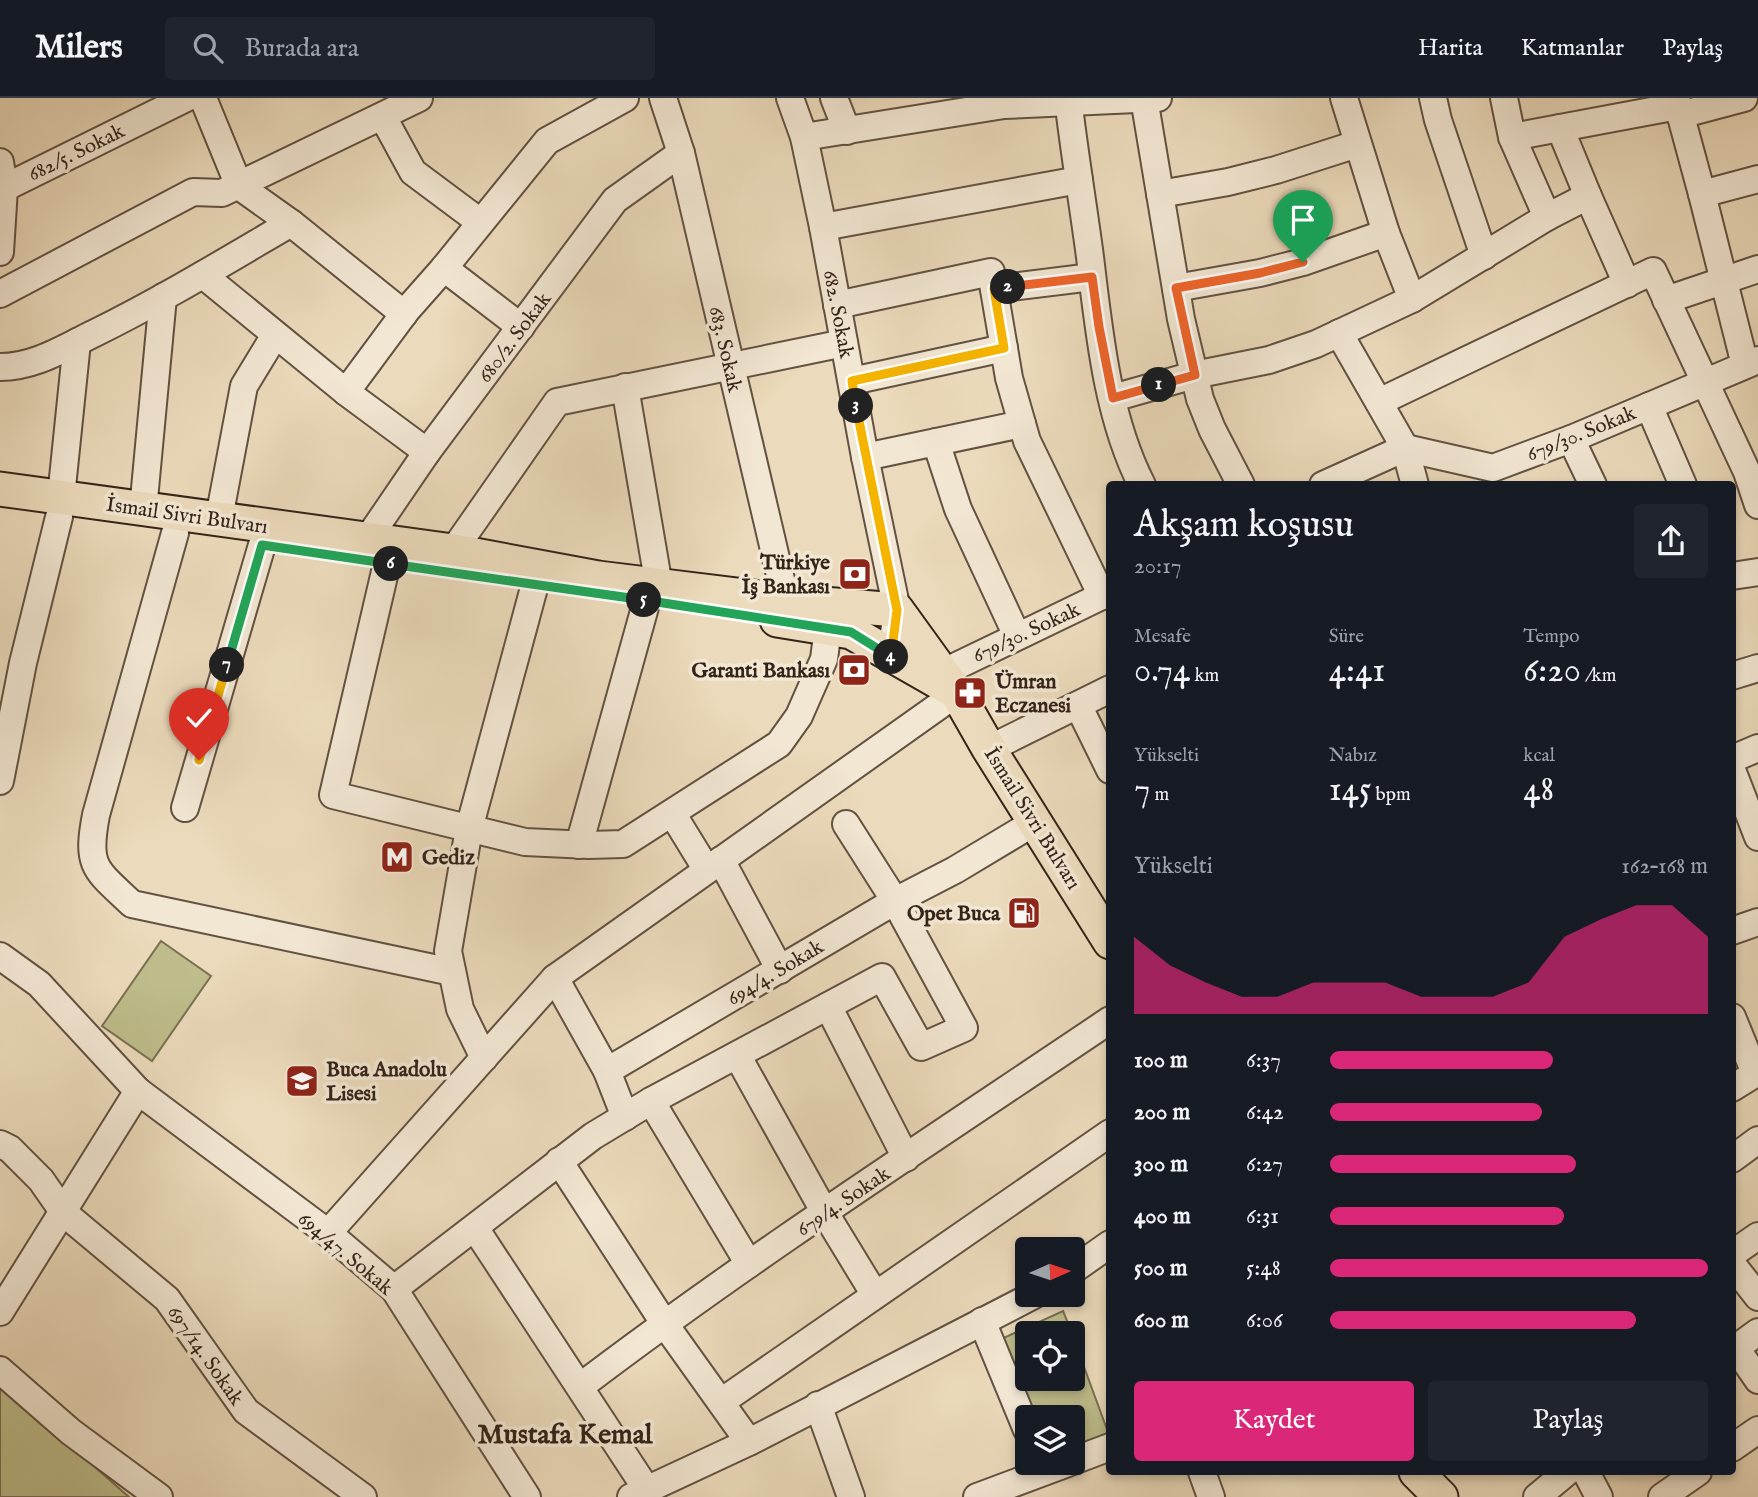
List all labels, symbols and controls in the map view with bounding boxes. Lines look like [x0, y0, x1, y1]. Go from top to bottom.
search box [165, 17, 655, 80]
text: Milers [35, 27, 123, 69]
icon: search [189, 29, 227, 67]
text: Burada ara [245, 32, 359, 65]
text: Harita [1418, 33, 1483, 64]
text: Katmanlar [1521, 33, 1624, 64]
text: Paylaş [1662, 33, 1723, 64]
street label: 682/5. Sokak [24, 118, 130, 188]
pin [1273, 190, 1333, 262]
icon: arrive [1284, 201, 1322, 239]
street label: 682. Sokak [816, 268, 859, 362]
pin: 2 [990, 270, 1026, 304]
text: 2 [1003, 274, 1012, 298]
street label: 680/2. Sokak [472, 286, 559, 389]
street label: 683. Sokak [702, 304, 748, 396]
pin: 1 [1142, 368, 1176, 402]
text: 1 [1155, 372, 1162, 396]
pin: 3 [838, 388, 874, 424]
text: 3 [852, 393, 859, 417]
street label: 679/30. Sokak [1523, 400, 1641, 469]
street label: İsmail Sivri Bulvarı [104, 492, 269, 541]
text: Akşam koşusu [1134, 502, 1354, 550]
button: share [1634, 504, 1708, 578]
pin: 6 [374, 546, 408, 582]
place label: Türkiye İş Bankası [742, 550, 830, 601]
text: 6 [386, 551, 395, 575]
text: 20:17 [1134, 552, 1181, 581]
bank icon: Türkiye İş Bankası [836, 555, 874, 593]
pin: 5 [626, 582, 662, 618]
text: 5 [640, 587, 647, 611]
street label: 679/30. Sokak [969, 596, 1085, 670]
text: Mesafe [1134, 625, 1191, 649]
text: Süre [1329, 625, 1364, 649]
text: Tempo [1523, 625, 1579, 649]
pin: 4 [874, 640, 908, 674]
text: 4 [886, 644, 895, 668]
pin: 7 [210, 648, 244, 682]
text: 0.74 [1134, 649, 1190, 694]
text: 4:41 [1329, 649, 1385, 694]
text: 6:20 [1523, 649, 1581, 694]
bank icon: Garanti Bankası [835, 651, 873, 689]
text: 7 [222, 652, 231, 676]
place label: Garanti Bankası [691, 658, 830, 685]
text: km [1190, 664, 1219, 688]
text: /km [1581, 664, 1616, 688]
place label: Ümran Eczanesi [994, 669, 1072, 720]
pharmacy icon: Ümran Eczanesi [951, 674, 989, 712]
pin [169, 688, 229, 760]
icon: check [180, 699, 218, 737]
street label: İsmail Sivri Bulvarı [977, 742, 1086, 895]
text: Yükselti [1134, 744, 1199, 768]
text: Nabız [1329, 744, 1377, 768]
text: kcal [1523, 744, 1555, 768]
text: 7 [1134, 768, 1150, 813]
text: 145 [1329, 768, 1371, 813]
text: 48 [1523, 768, 1554, 813]
text: m [1150, 783, 1169, 807]
text: bpm [1371, 783, 1411, 807]
metro station icon: Gediz [378, 838, 416, 876]
place label: Gediz [422, 845, 475, 872]
text: Yükselti [1134, 852, 1213, 881]
text: 162–168 m [1621, 852, 1708, 881]
fuel station icon: Opet Buca [1005, 894, 1043, 932]
place label: Opet Buca [907, 901, 1001, 928]
street label: 694/4. Sokak [723, 934, 830, 1013]
text: 100 m [1134, 1046, 1188, 1075]
text: 6:37 [1246, 1046, 1281, 1075]
place label: Buca Anadolu Lisesi [326, 1057, 447, 1108]
school or university icon: Buca Anadolu Lisesi [283, 1062, 321, 1100]
text: 200 m [1134, 1098, 1190, 1127]
text: 6:42 [1246, 1098, 1284, 1127]
text: 300 m [1134, 1150, 1188, 1179]
text: 6:27 [1246, 1150, 1283, 1179]
street label: 679/4. Sokak [792, 1161, 897, 1243]
text: 400 m [1134, 1202, 1191, 1231]
text: 6:31 [1246, 1202, 1279, 1231]
street label: 694/47. Sokak [292, 1206, 399, 1302]
north arrow [1015, 1237, 1085, 1307]
map controls [1015, 1237, 1085, 1475]
text: 500 m [1134, 1254, 1188, 1283]
text: 5:48 [1246, 1254, 1281, 1283]
street label: 697/14. Sokak [160, 1301, 250, 1412]
text: 600 m [1134, 1306, 1189, 1335]
text: 6:06 [1246, 1306, 1283, 1335]
button: locate [1015, 1321, 1085, 1391]
button: Kaydet [1134, 1381, 1414, 1461]
button: Paylaş [1428, 1381, 1708, 1461]
button: layers [1015, 1405, 1085, 1475]
district label: Mustafa Kemal [478, 1418, 654, 1453]

